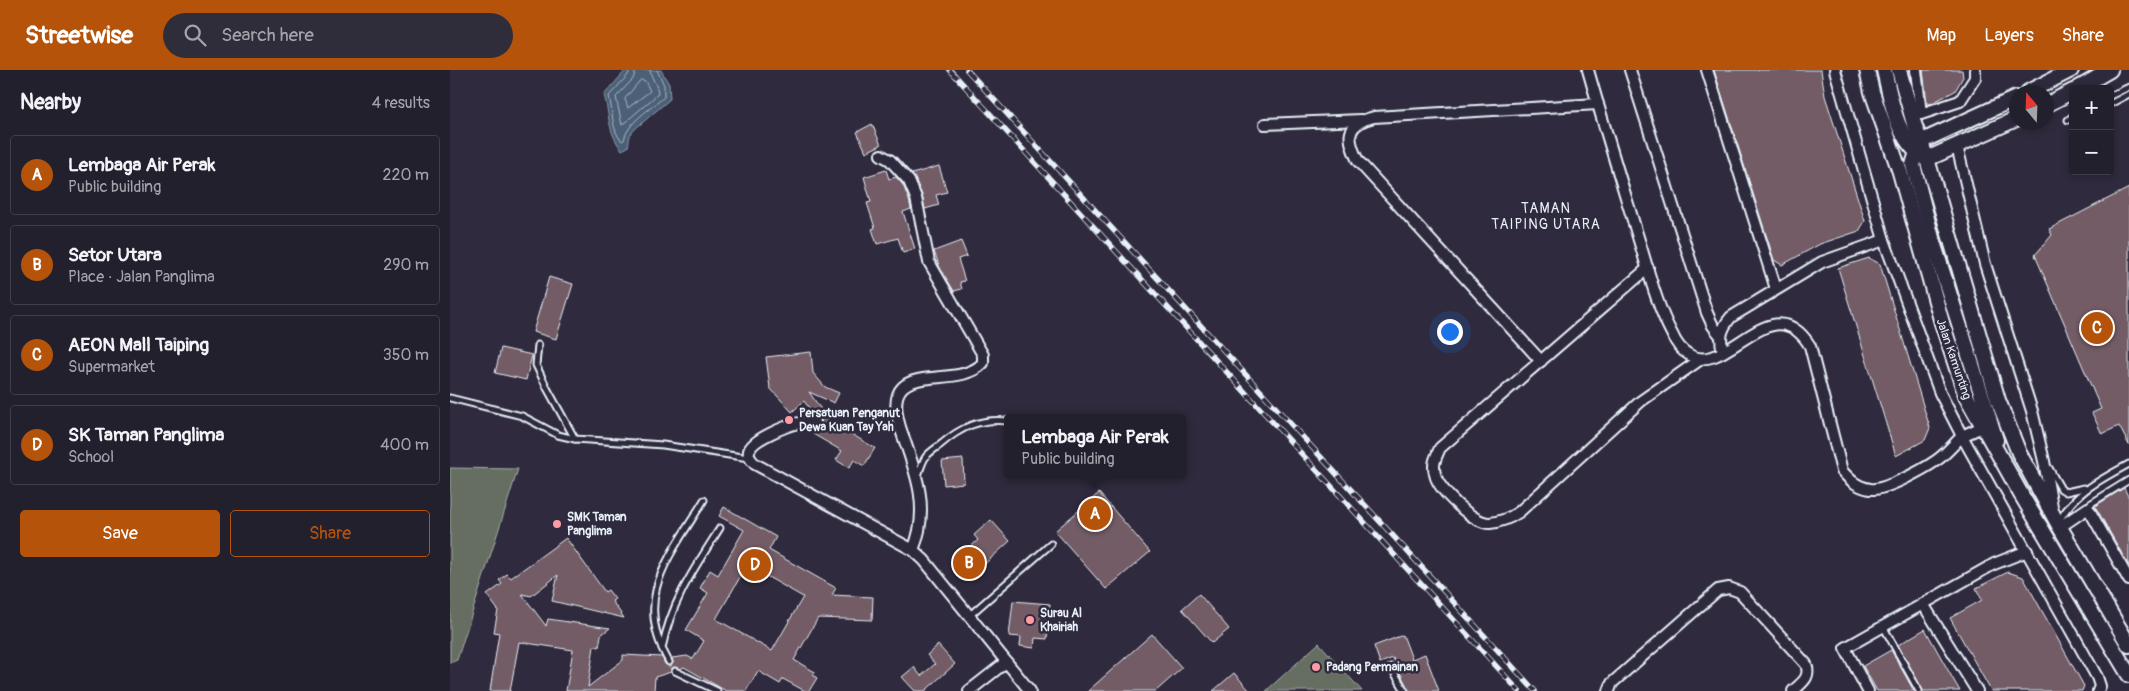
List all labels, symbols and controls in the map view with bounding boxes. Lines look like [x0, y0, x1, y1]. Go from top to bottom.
search box [163, 13, 513, 58]
text: Streetwise [25, 21, 133, 50]
icon: search [181, 21, 209, 49]
text: Search here [221, 23, 314, 47]
text: Map [1927, 24, 1956, 47]
text: Layers [1984, 24, 2034, 47]
text: Share [2062, 24, 2104, 47]
north arrow [2009, 85, 2054, 130]
map controls [2069, 85, 2114, 175]
button: + [2069, 85, 2114, 130]
text: Nearby [20, 89, 81, 116]
text: 4 results [372, 93, 430, 113]
button: − [2069, 130, 2114, 175]
text: Lembaga Air Perak [68, 153, 215, 177]
text: A [32, 165, 42, 185]
text: 220 m [383, 165, 429, 185]
text: Public building [68, 177, 161, 197]
district label: TAMAN TAIPING UTARA [1491, 200, 1601, 233]
text: Setor Utara [68, 243, 162, 267]
text: B [32, 255, 42, 275]
text: 290 m [383, 255, 429, 275]
text: Place · Jalan Panglima [68, 267, 215, 287]
pin: C [2081, 309, 2113, 347]
street label: Jalan Kamunting [1933, 317, 1974, 402]
your location [1437, 319, 1463, 345]
text: AEON Mall Taiping [68, 333, 209, 357]
text: C [32, 345, 42, 365]
text: 350 m [383, 345, 429, 365]
text: Supermarket [68, 357, 155, 377]
place label: Persatuan Penganut Dewa Kuan Tay Yah [799, 406, 901, 435]
marker: Persatuan Penganut Dewa Kuan Tay Yah [783, 414, 795, 426]
popup [1004, 414, 1186, 479]
text: SK Taman Panglima [68, 423, 224, 447]
text: Lembaga Air Perak [1021, 425, 1169, 449]
text: D [32, 435, 42, 455]
text: 400 m [380, 435, 429, 455]
text: School [68, 447, 114, 467]
text: Public building [1021, 449, 1114, 469]
pin: A [1079, 495, 1111, 533]
button: Save [20, 510, 220, 557]
button: Share [230, 510, 430, 557]
place label: SMK Taman Panglima [567, 510, 627, 539]
marker: SMK Taman Panglima [551, 518, 563, 530]
pin: B [953, 544, 985, 582]
pin: D [739, 546, 771, 584]
place label: Surau Al Khairiah [1040, 606, 1082, 635]
marker: Surau Al Khairiah [1024, 614, 1036, 626]
place label: Padang Permainan [1326, 660, 1418, 675]
marker: Padang Permainan [1310, 661, 1322, 673]

